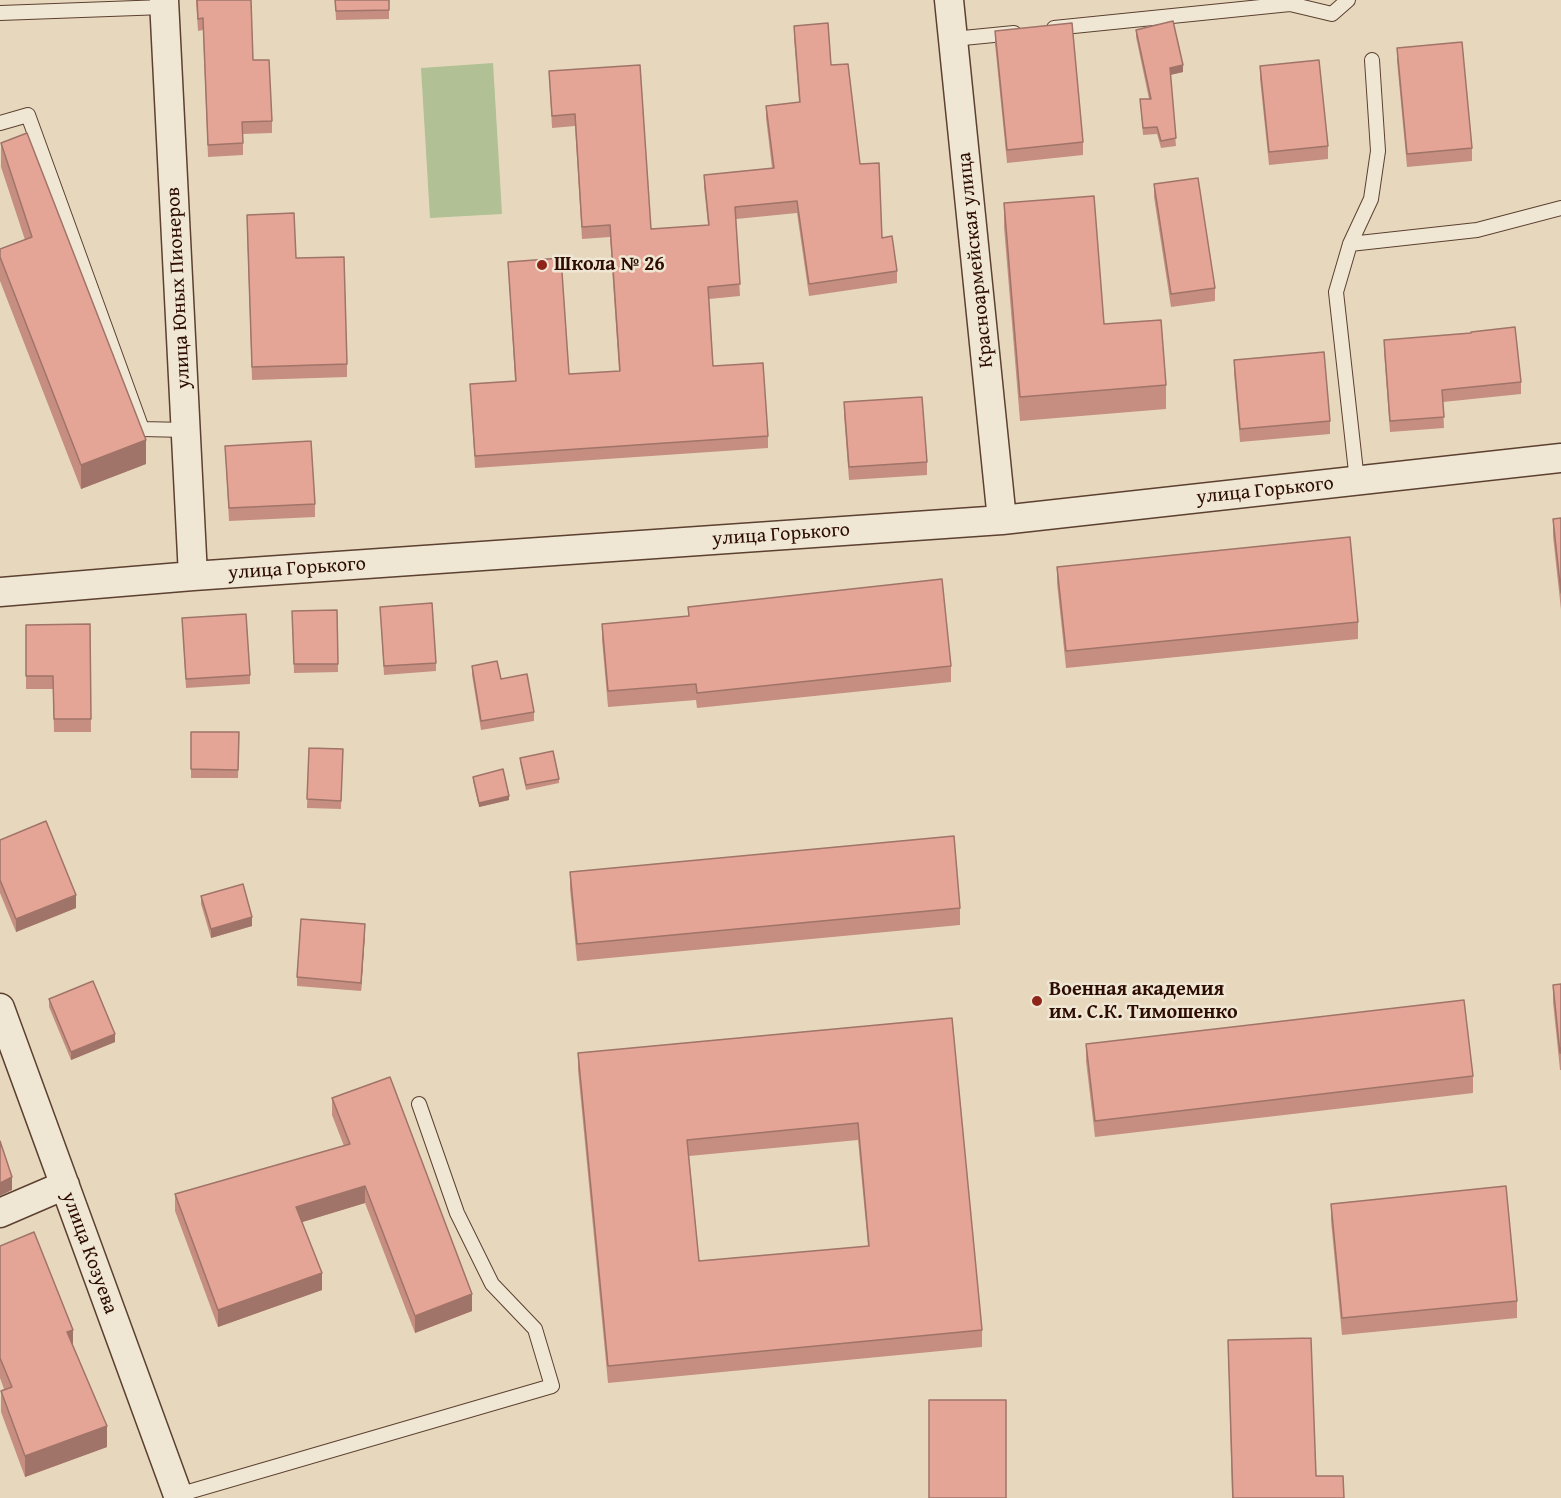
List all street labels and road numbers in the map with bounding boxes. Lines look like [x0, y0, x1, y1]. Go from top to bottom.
street label: Красноармейская улица [953, 151, 999, 369]
street label: улица Юных Пионеров [162, 186, 196, 390]
street label: улица Горького [1195, 472, 1335, 510]
street label: улица Горького [711, 518, 851, 552]
street label: улица Горького [227, 552, 367, 586]
street label: улица Козуева [56, 1189, 122, 1317]

